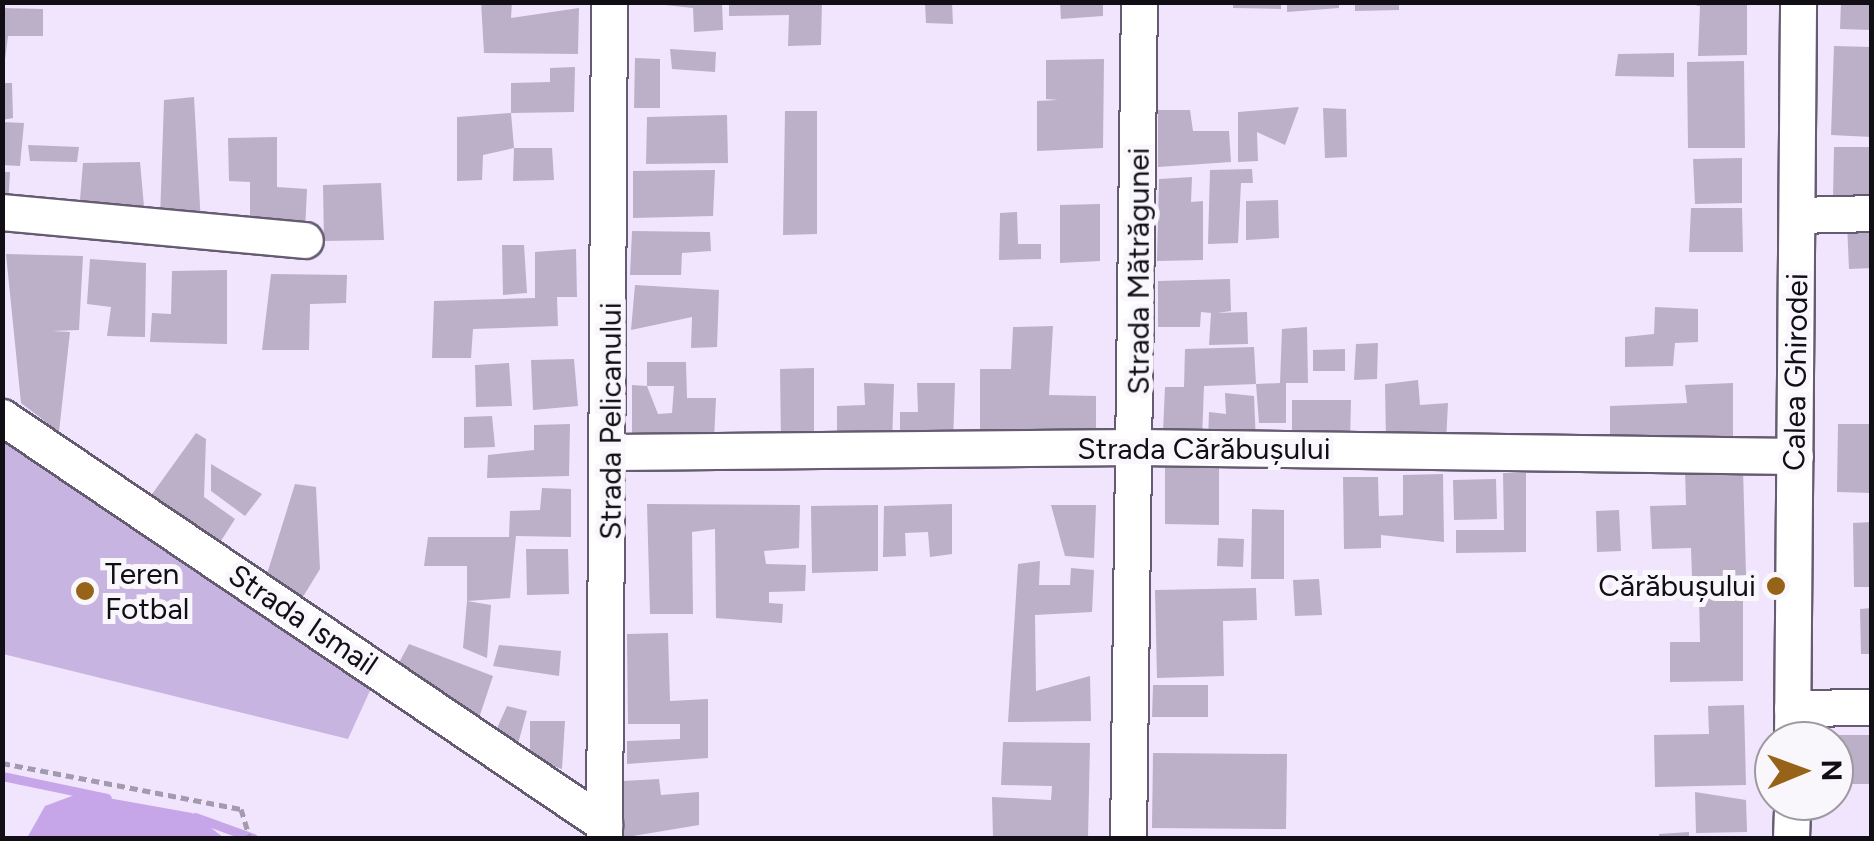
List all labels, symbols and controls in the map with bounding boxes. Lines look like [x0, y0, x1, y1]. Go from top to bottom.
street label: Strada Mătrăgunei [1121, 147, 1157, 395]
street label: Calea Ghirodei [1776, 273, 1816, 471]
street label: Strada Pelicanului [593, 302, 629, 540]
street label: Strada Cărăbușului [1077, 431, 1331, 467]
place label: Teren Fotbal [105, 556, 189, 626]
street label: Strada Ismail [222, 557, 384, 683]
place label: Cărăbușului [1598, 568, 1756, 604]
marker: Cărăbușului [1765, 575, 1787, 597]
marker: Teren Fotbal [74, 580, 96, 602]
north arrow [1754, 721, 1854, 821]
text: N [1815, 759, 1849, 782]

